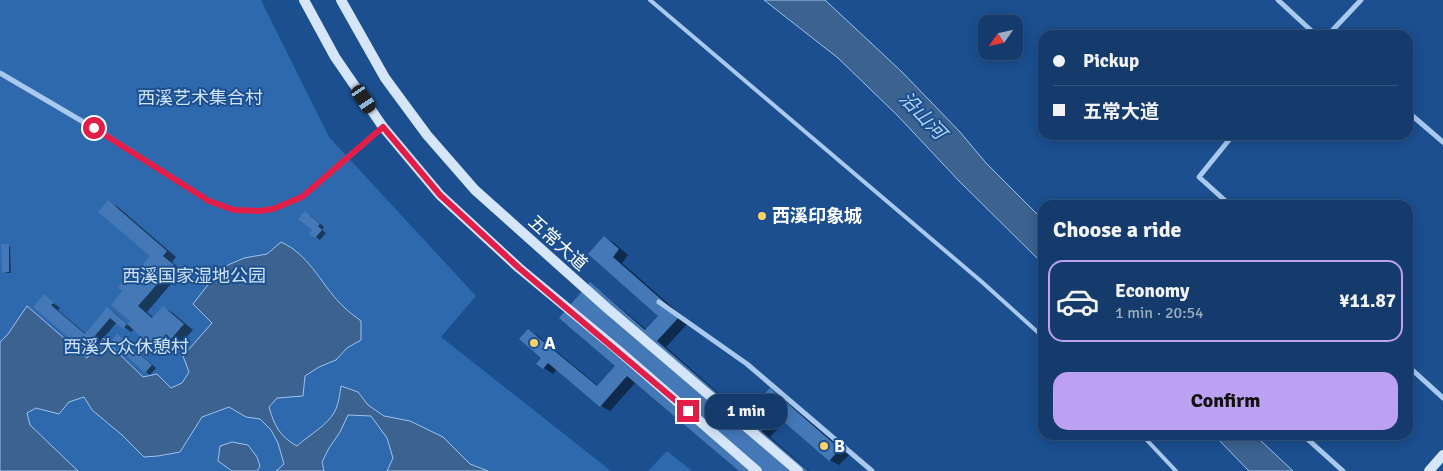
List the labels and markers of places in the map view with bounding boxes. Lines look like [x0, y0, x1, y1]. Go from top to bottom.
place label: 西溪印象城 [772, 205, 862, 227]
marker: 西溪印象城 [756, 210, 768, 222]
place label: A [544, 332, 556, 354]
marker: A [528, 337, 540, 349]
place label: B [834, 435, 845, 457]
marker: B [818, 440, 830, 452]

